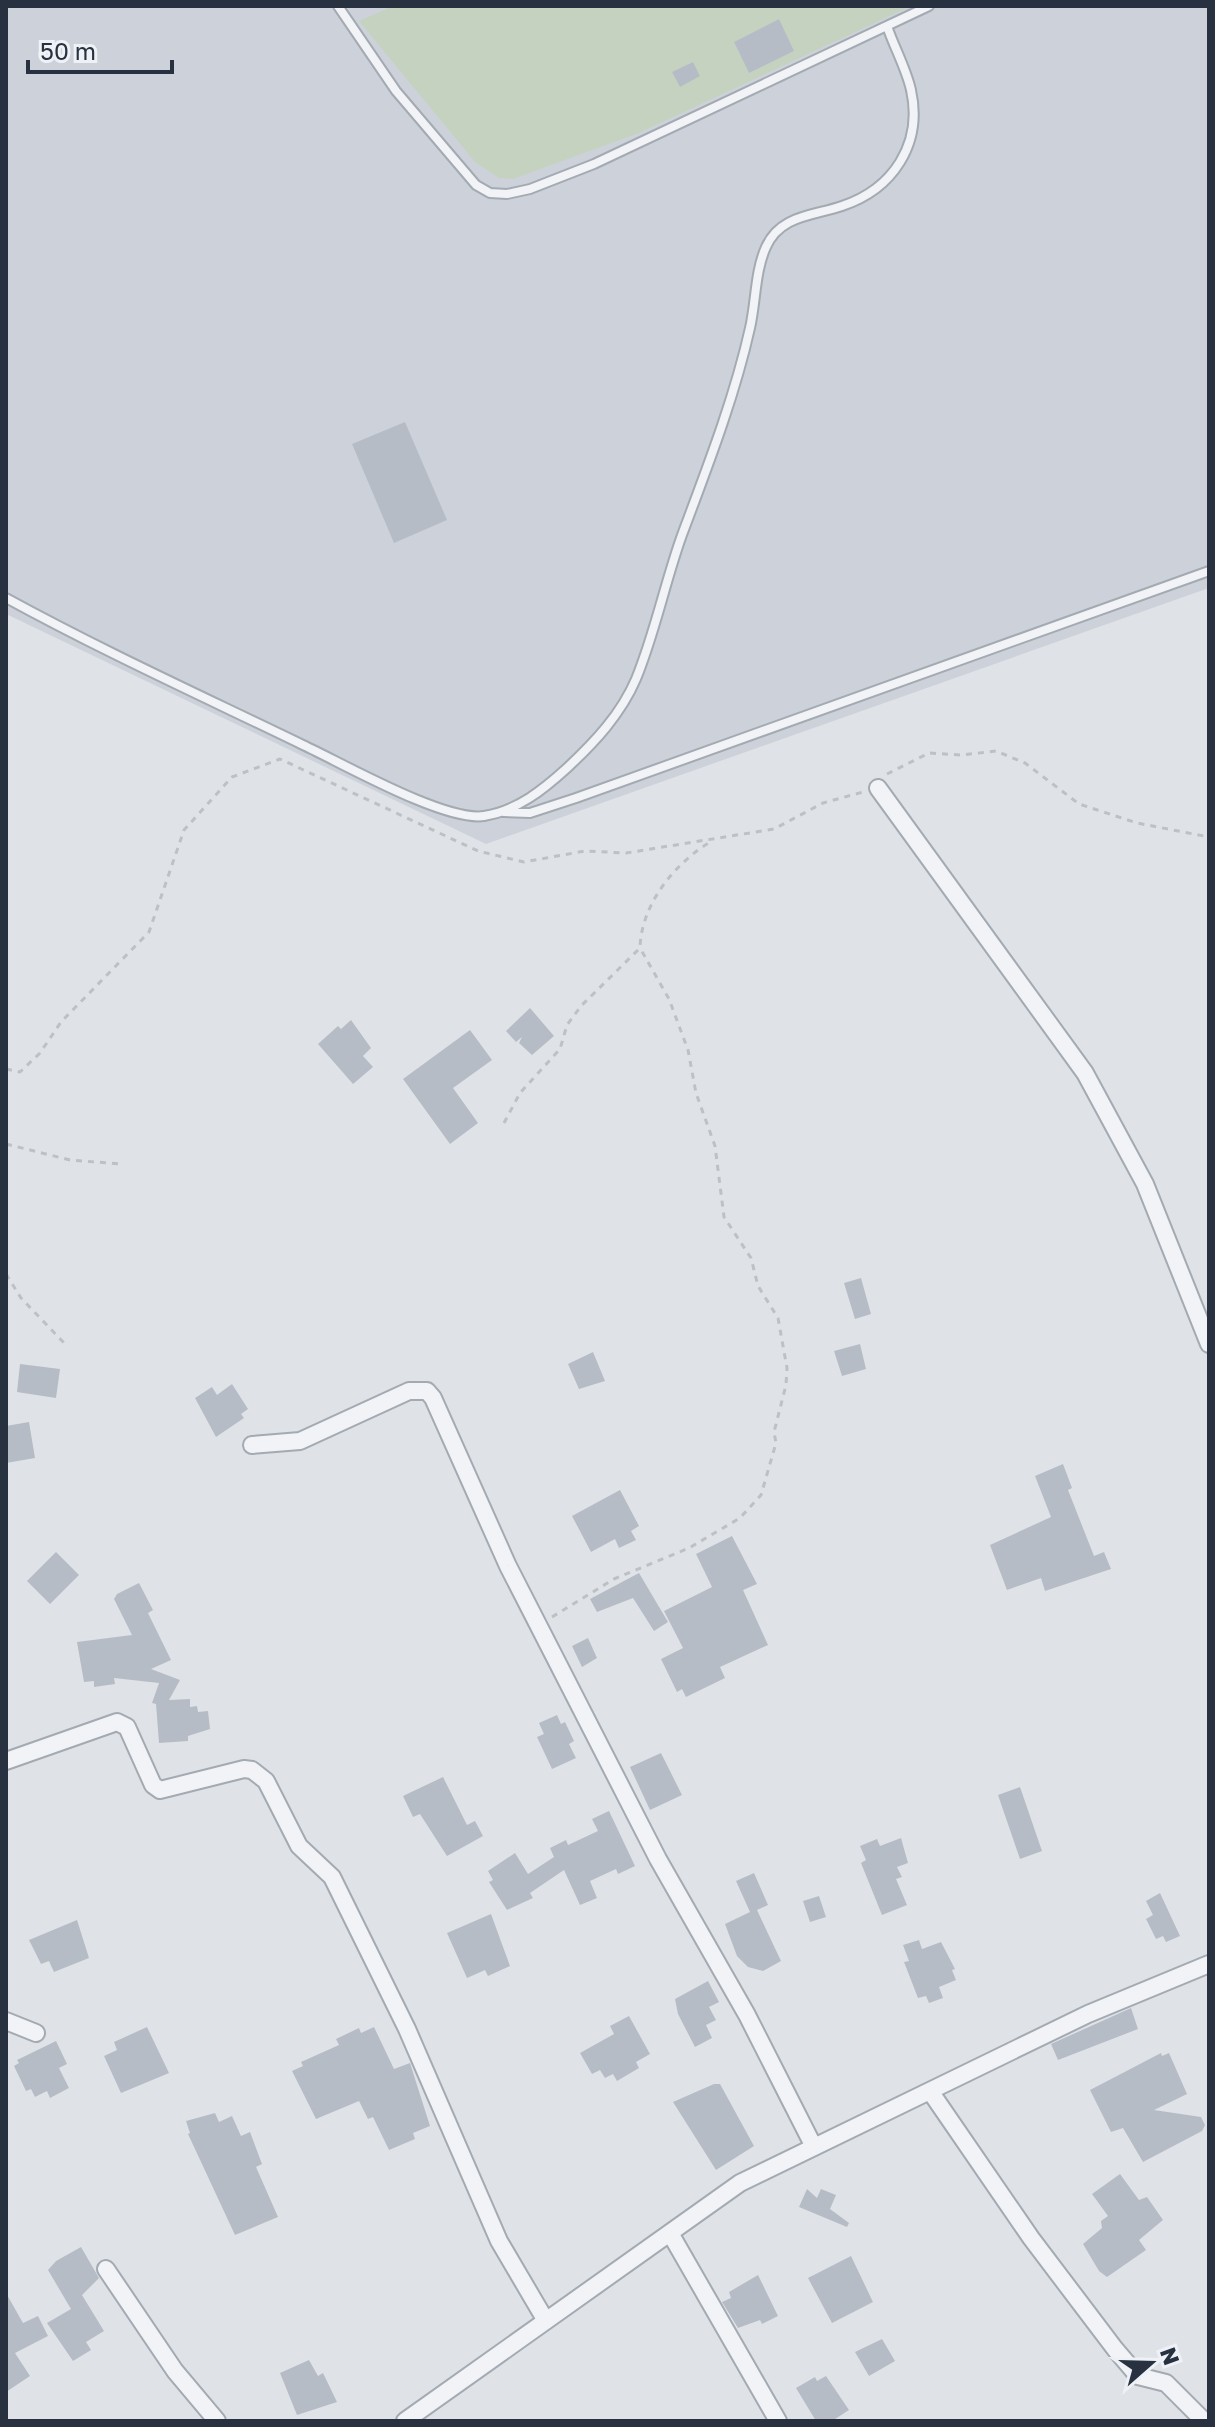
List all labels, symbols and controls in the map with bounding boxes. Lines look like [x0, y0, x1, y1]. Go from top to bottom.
scale bar [28, 24, 172, 74]
text: 50 m [40, 36, 96, 65]
north arrow [1111, 2323, 1191, 2403]
text: N [1155, 2344, 1186, 2368]

